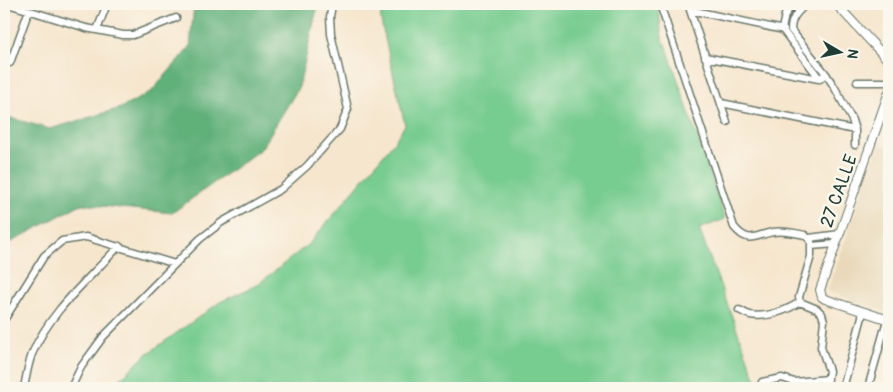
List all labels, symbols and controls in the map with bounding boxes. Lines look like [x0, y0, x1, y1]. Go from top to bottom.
north arrow [816, 28, 866, 78]
text: N [843, 48, 861, 60]
street label: 27 CALLE [815, 151, 863, 231]

